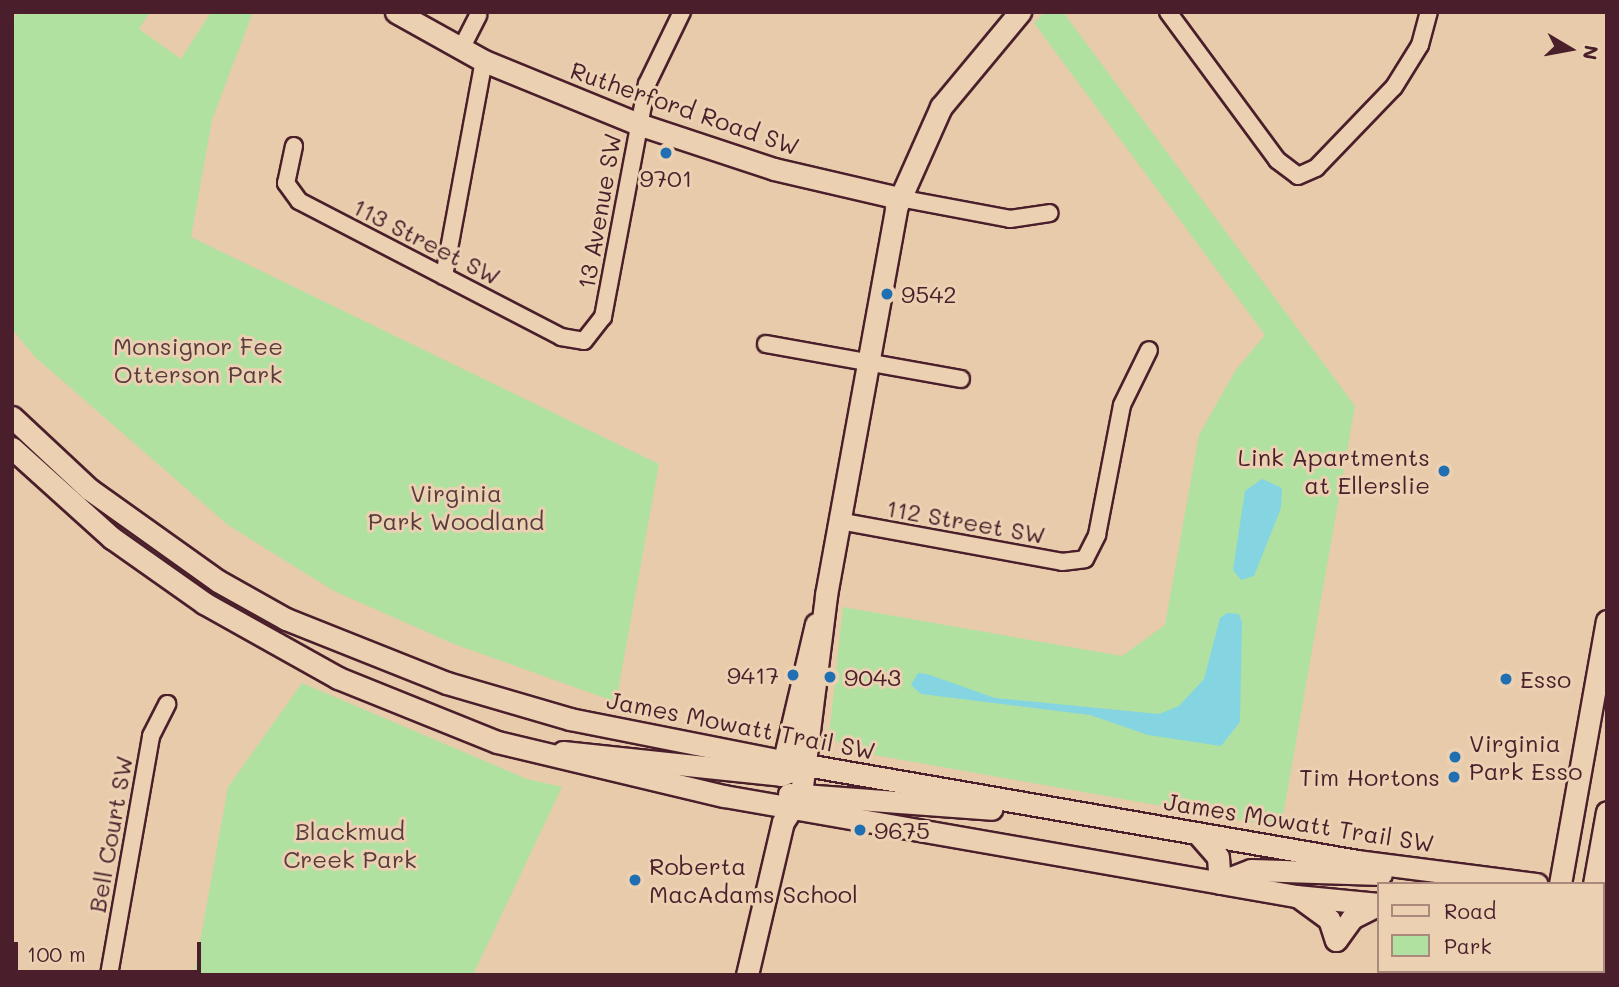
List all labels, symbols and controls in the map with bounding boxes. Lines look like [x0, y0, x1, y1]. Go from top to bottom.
north arrow [1535, 14, 1605, 84]
text: N [1578, 43, 1605, 62]
street label: Rutherford Road SW [567, 55, 803, 161]
street label: 13 Avenue SW [571, 131, 627, 291]
marker: 9701 [658, 145, 674, 161]
place label: 9701 [639, 164, 693, 192]
street label: 113 Street SW [348, 191, 506, 291]
place label: 9542 [901, 280, 957, 308]
marker: 9542 [879, 286, 895, 302]
park label: Monsignor Fee Otterson Park [113, 332, 283, 388]
place label: Link Apartments at Ellerslie [1238, 443, 1430, 499]
marker: Link Apartments at Ellerslie [1436, 463, 1452, 479]
park label: Virginia Park Woodland [368, 479, 544, 535]
street label: 112 Street SW [884, 493, 1048, 549]
place label: 9417 [727, 661, 779, 689]
place label: 9043 [844, 663, 901, 691]
place label: Esso [1520, 665, 1571, 693]
marker: 9417 [785, 667, 801, 683]
marker: 9043 [822, 669, 838, 685]
marker: Esso [1498, 671, 1514, 687]
street label: James Mowatt Trail SW [604, 685, 878, 765]
place label: Virginia Park Esso [1469, 729, 1582, 785]
marker: Virginia Park Esso [1447, 749, 1463, 765]
street label: Bell Court SW [82, 753, 138, 915]
place label: Tim Hortons [1299, 763, 1440, 791]
marker: Tim Hortons [1446, 769, 1462, 785]
street label: James Mowatt Trail SW [1162, 786, 1436, 858]
place label: 9675 [874, 816, 930, 844]
park label: Blackmud Creek Park [283, 817, 417, 873]
marker: 9675 [852, 822, 868, 838]
place label: Roberta MacAdams School [649, 852, 858, 908]
marker: Roberta MacAdams School [627, 872, 643, 888]
legend [1378, 882, 1605, 973]
text: Road [1444, 897, 1496, 924]
scale bar [18, 928, 205, 972]
text: Park [1444, 932, 1492, 959]
text: 100 m [27, 940, 86, 967]

